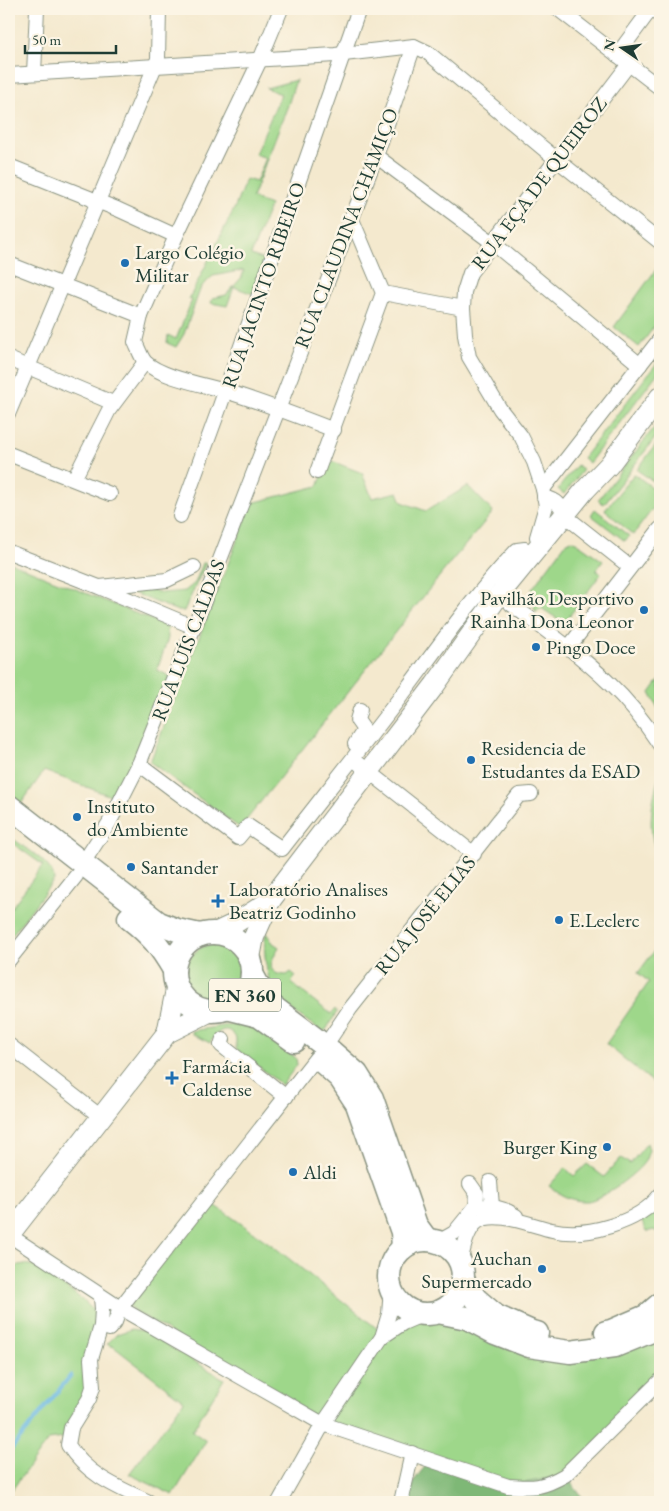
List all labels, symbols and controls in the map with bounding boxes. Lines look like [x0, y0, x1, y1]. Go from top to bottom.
scale bar [25, 22, 116, 54]
north arrow [596, 22, 646, 72]
text: 50 m [32, 30, 61, 49]
text: N [599, 37, 620, 53]
street label: RUA EÇA DE QUEIROZ [465, 91, 613, 275]
street label: RUA CLAUDINA CHAMIÇO [288, 104, 404, 352]
street label: RUA JACINTO RIBEIRO [215, 178, 311, 392]
place label: Largo Colégio Militar [135, 239, 244, 288]
marker: Largo Colégio Militar [119, 257, 131, 269]
street label: RUA LUÍS CALDAS [145, 556, 231, 724]
place label: Pavilhão Desportivo Rainha Dona Leonor [470, 585, 634, 634]
marker: Pavilhão Desportivo Rainha Dona Leonor [638, 604, 650, 616]
place label: Pingo Doce [546, 634, 636, 660]
marker: Pingo Doce [530, 641, 542, 653]
place label: Residencia de Estudantes da ESAD [481, 735, 640, 784]
marker: Residencia de Estudantes da ESAD [465, 754, 477, 766]
place label: Instituto do Ambiente [87, 793, 188, 842]
marker: Instituto do Ambiente [71, 811, 83, 823]
street label: RUA JOSÉ ELIAS [369, 850, 481, 980]
place label: Santander [141, 854, 219, 880]
marker: Santander [125, 861, 137, 873]
place label: Laboratório Analises Beatriz Godinho [229, 876, 388, 925]
marker: Laboratório Analises Beatriz Godinho [211, 894, 225, 908]
place label: E.Leclerc [569, 907, 640, 933]
marker: E.Leclerc [553, 914, 565, 926]
road number: EN 360 [209, 978, 281, 1012]
place label: Farmácia Caldense [182, 1053, 252, 1102]
marker: Farmácia Caldense [166, 1072, 178, 1084]
place label: Burger King [503, 1134, 597, 1160]
marker: Burger King [601, 1141, 613, 1153]
place label: Aldi [302, 1159, 337, 1185]
marker: Aldi [287, 1166, 299, 1178]
place label: Auchan Supermercado [421, 1245, 532, 1294]
marker: Auchan Supermercado [536, 1263, 548, 1275]

